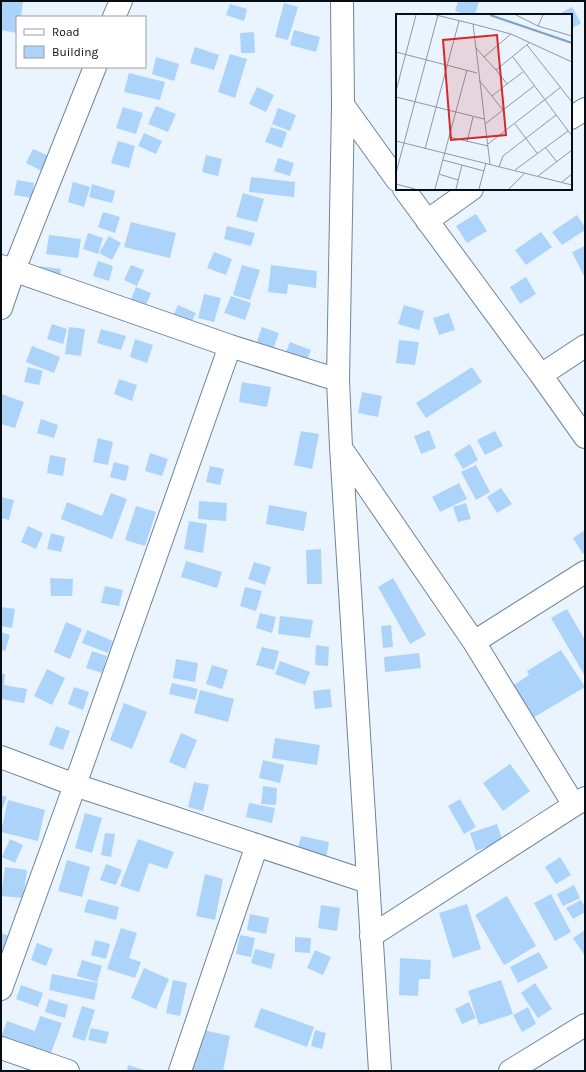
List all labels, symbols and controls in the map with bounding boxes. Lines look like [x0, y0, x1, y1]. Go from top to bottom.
inset map [396, 14, 572, 190]
legend [16, 16, 146, 68]
text: Road [52, 25, 80, 39]
text: Building [52, 45, 99, 59]

